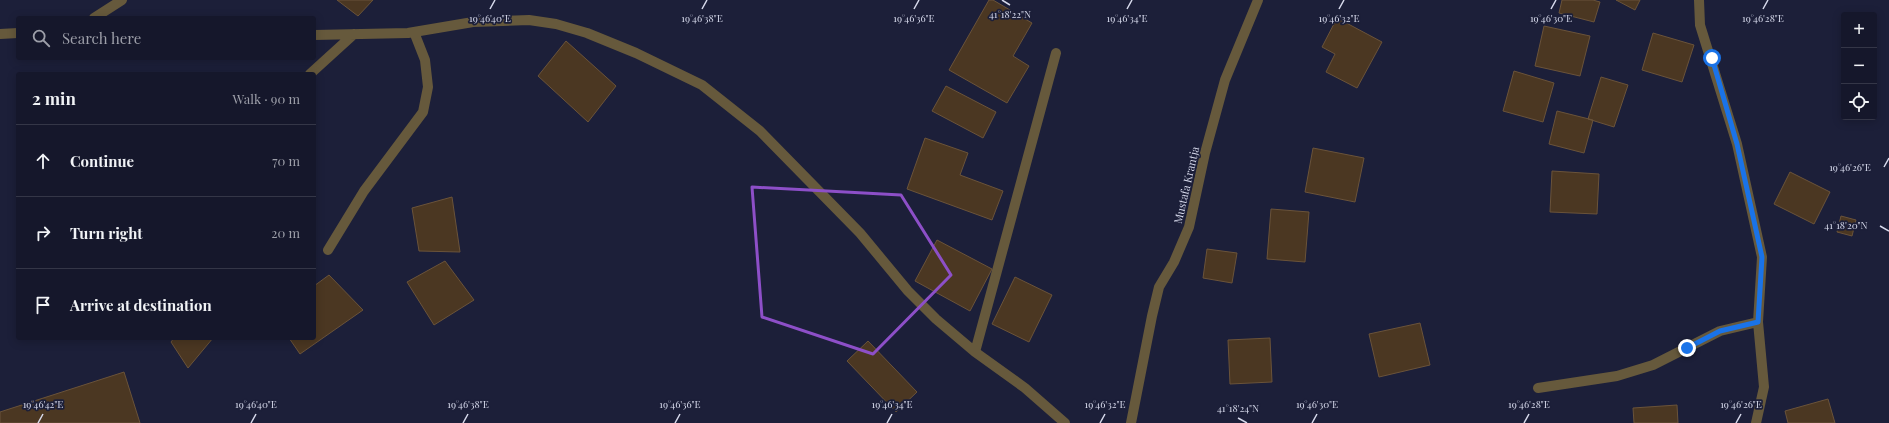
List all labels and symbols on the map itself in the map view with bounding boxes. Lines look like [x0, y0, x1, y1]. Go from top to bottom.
text: 41°18'22"N [989, 7, 1031, 21]
text: 19°46'40"E [469, 11, 511, 25]
text: 19°46'38"E [681, 11, 723, 25]
text: 19°46'36"E [893, 11, 935, 25]
text: 19°46'34"E [1106, 11, 1148, 25]
text: 19°46'32"E [1318, 11, 1360, 25]
text: 19°46'30"E [1530, 11, 1572, 25]
text: 19°46'28"E [1742, 11, 1784, 25]
route start [1703, 49, 1721, 67]
street label: Mustafa Krantja [1170, 144, 1202, 225]
text: 19°46'26"E [1829, 160, 1871, 174]
text: 41°18'20"N [1824, 218, 1868, 232]
route end [1678, 339, 1696, 357]
text: 19°46'42"E [23, 397, 63, 411]
text: 19°46'40"E [235, 397, 277, 411]
text: 19°46'38"E [447, 397, 489, 411]
text: 19°46'36"E [659, 397, 701, 411]
text: 19°46'34"E [871, 397, 913, 411]
text: 19°46'32"E [1084, 397, 1126, 411]
text: 19°46'30"E [1296, 397, 1338, 411]
text: 19°46'28"E [1508, 397, 1550, 411]
text: 19°46'26"E [1720, 397, 1762, 411]
text: 41°18'24"N [1217, 401, 1259, 415]

